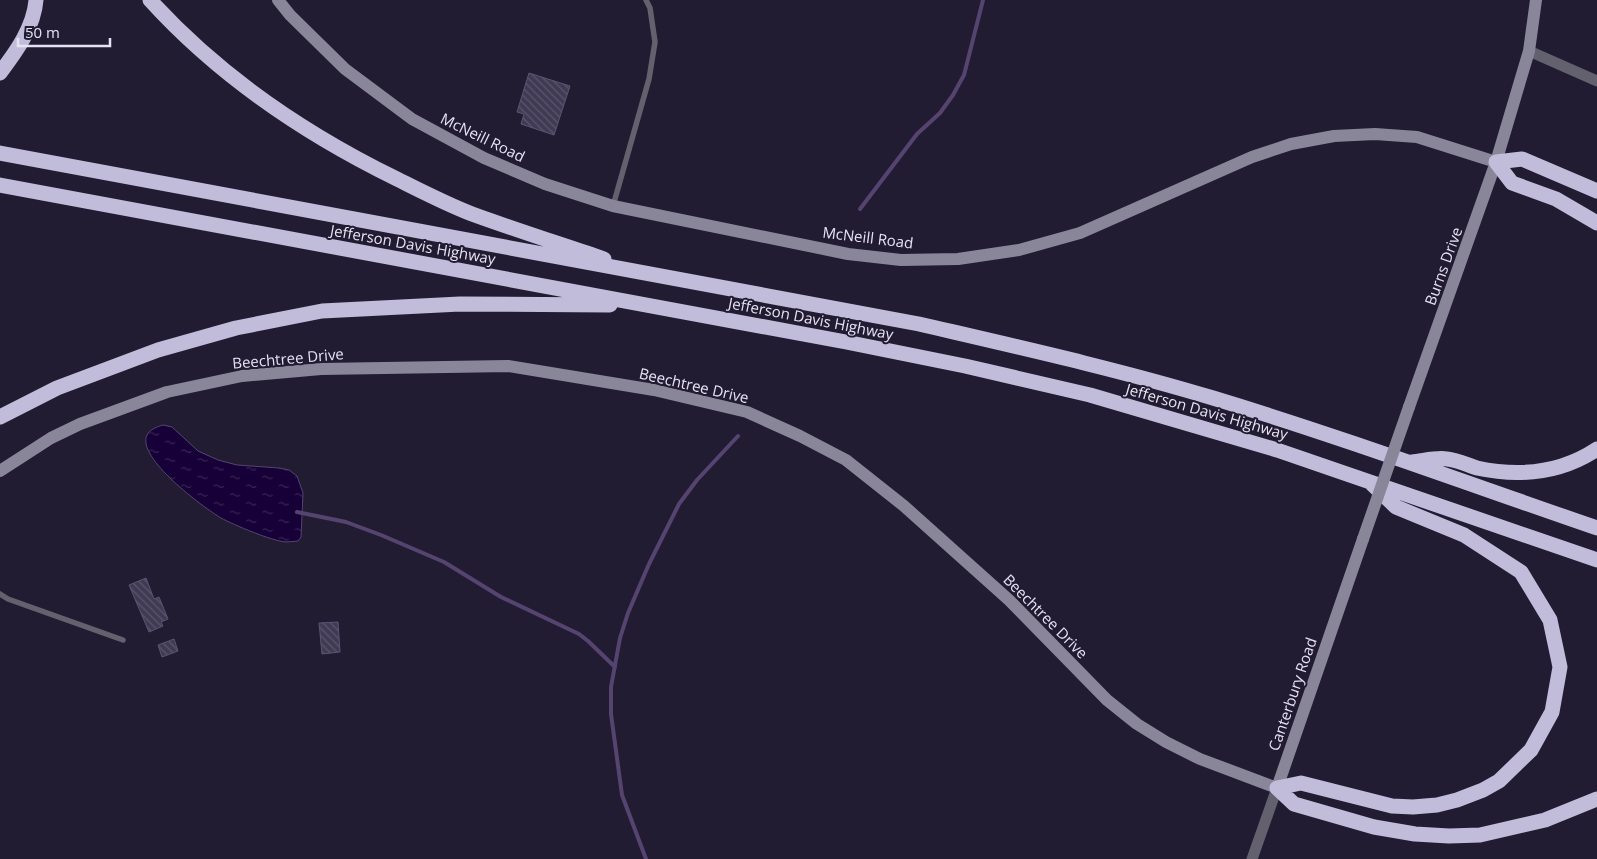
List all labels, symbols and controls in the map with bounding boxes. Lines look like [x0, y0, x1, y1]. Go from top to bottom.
scale bar [18, 15, 110, 47]
text: 50 m [25, 22, 60, 42]
street label: McNeill Road [438, 108, 528, 166]
street label: Jefferson Davis Highway [327, 219, 498, 268]
street label: McNeill Road [821, 222, 915, 252]
street label: Burns Drive [1420, 224, 1466, 308]
street label: Jefferson Davis Highway [725, 292, 896, 344]
street label: Beechtree Drive [231, 343, 345, 373]
street label: Beechtree Drive [637, 363, 751, 407]
street label: Jefferson Davis Highway [1122, 378, 1291, 444]
street label: Beechtree Drive [999, 569, 1093, 663]
street label: Canterbury Road [1263, 635, 1321, 753]

